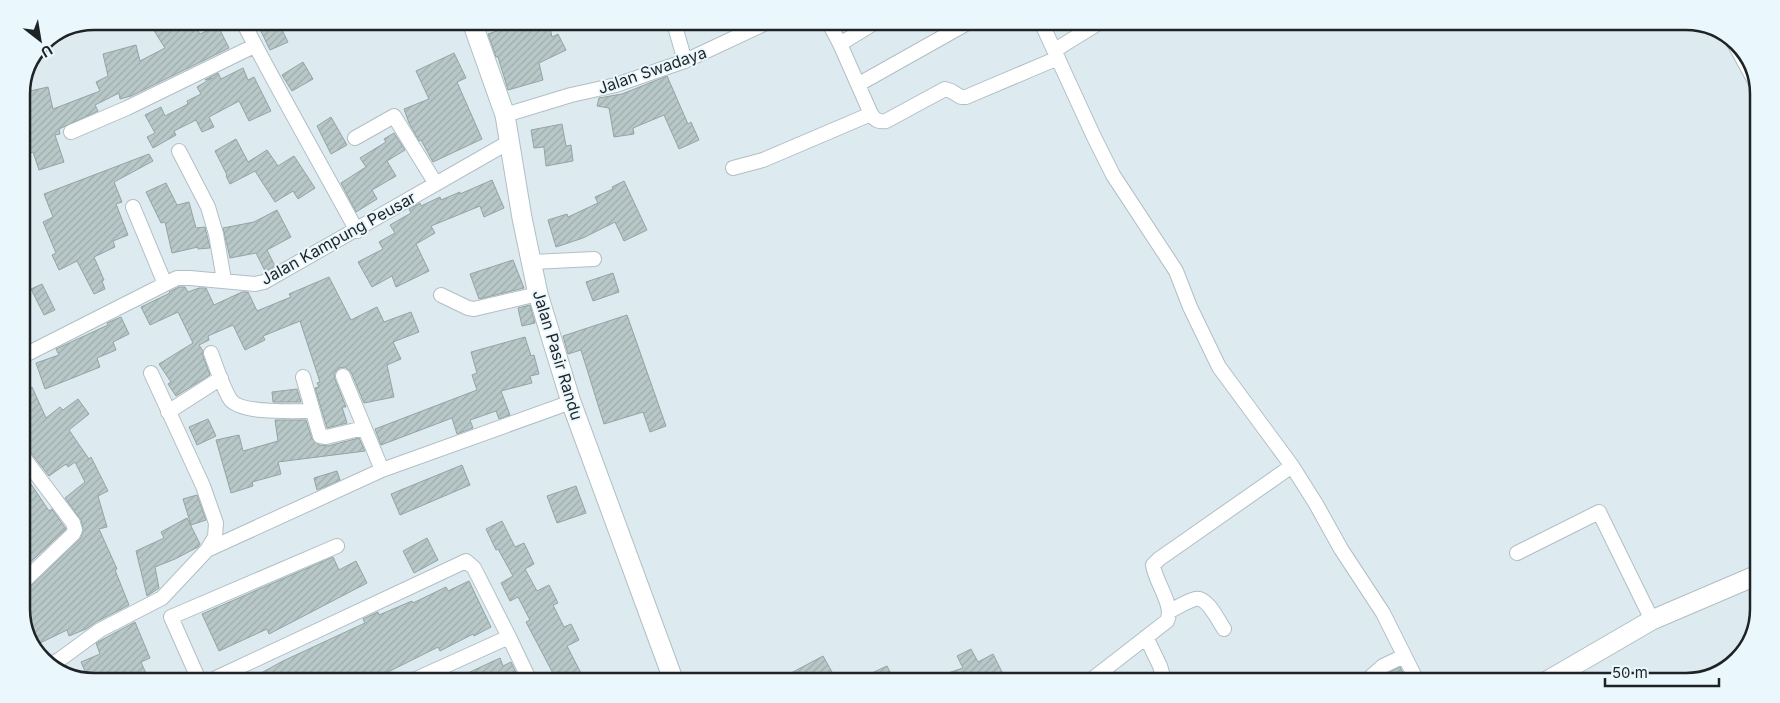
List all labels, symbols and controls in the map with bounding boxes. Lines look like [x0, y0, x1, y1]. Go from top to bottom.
north arrow [15, 15, 65, 65]
text: U [38, 42, 56, 61]
street label: Jalan Swadaya [595, 42, 709, 98]
street label: Jalan Kampung Peusar [257, 187, 419, 289]
street label: Jalan Pasir Randu [529, 288, 587, 422]
scale bar [1605, 656, 1719, 688]
text: 50 m [1612, 663, 1648, 682]

